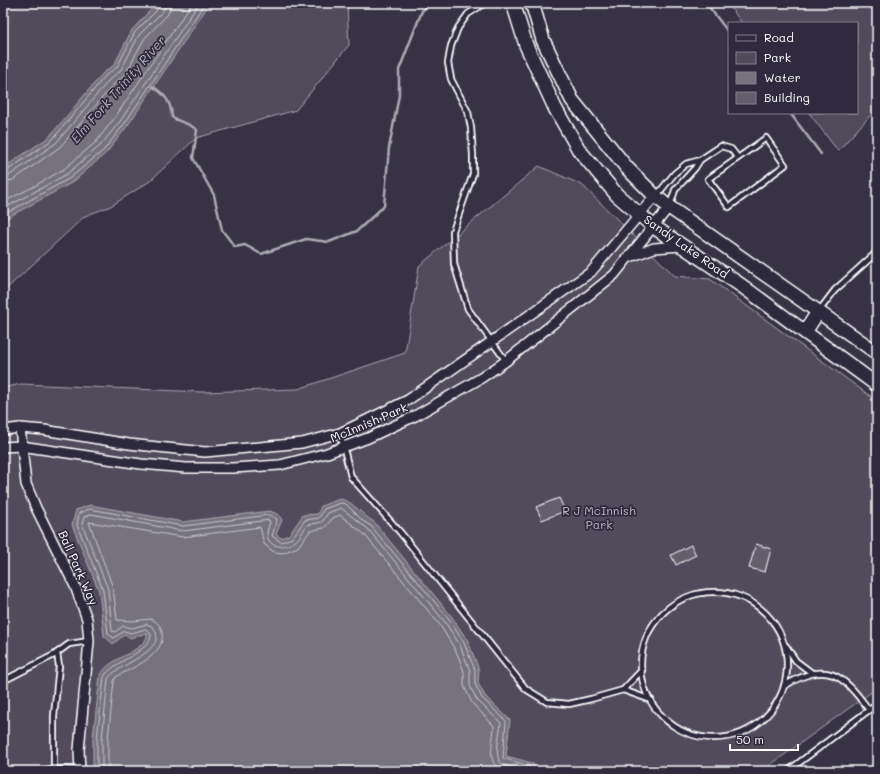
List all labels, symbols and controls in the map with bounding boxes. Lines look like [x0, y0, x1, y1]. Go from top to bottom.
legend [728, 22, 858, 114]
text: Road [764, 29, 794, 45]
water label: Elm Fork Trinity River [66, 31, 169, 146]
text: Park [764, 49, 791, 65]
text: Water [764, 69, 801, 85]
text: Building [764, 89, 810, 105]
street label: Sandy Lake Road [641, 211, 732, 282]
street label: McInnish Park [328, 399, 410, 446]
park label: R J McInnish Park [562, 502, 636, 532]
street label: Ball Park Way [55, 528, 103, 607]
scale bar [730, 726, 798, 752]
text: 50 m [736, 731, 764, 747]

